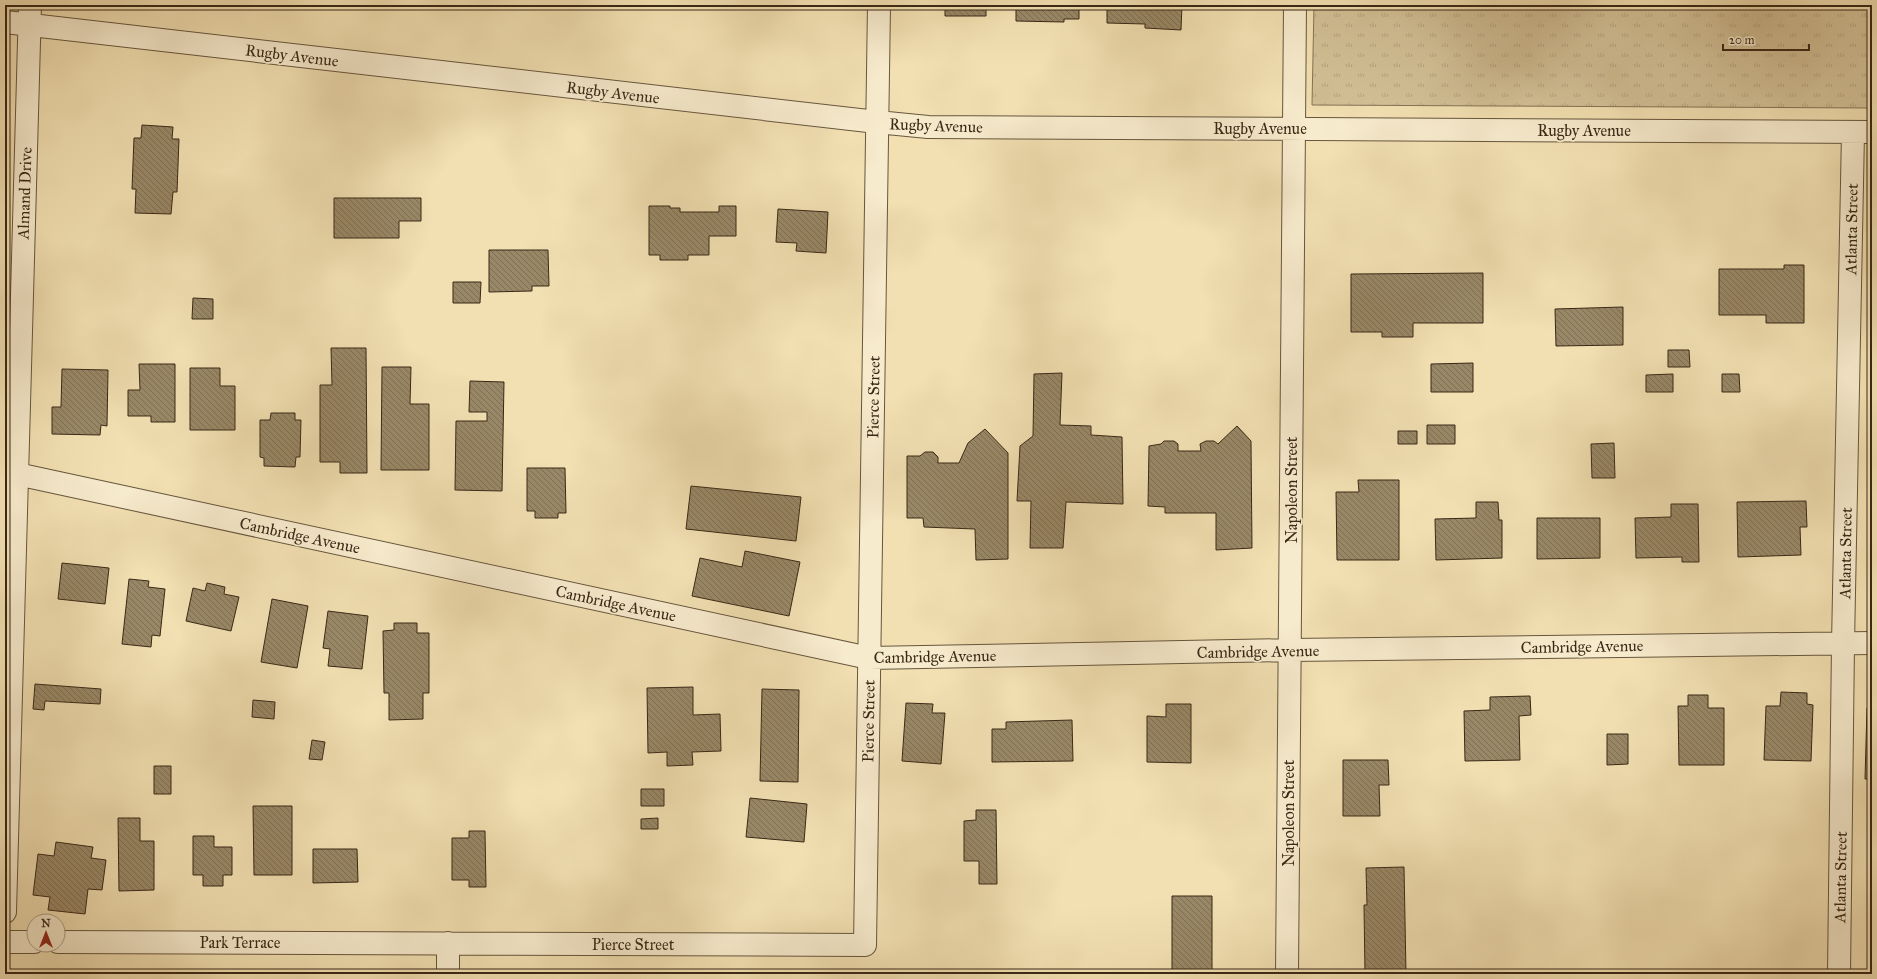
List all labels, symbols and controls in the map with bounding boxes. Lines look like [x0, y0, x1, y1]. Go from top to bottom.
scale bar [1723, 26, 1809, 52]
text: 20 m [1729, 33, 1755, 47]
street label: Rugby Avenue [244, 40, 340, 72]
street label: Rugby Avenue [565, 77, 661, 109]
street label: Rugby Avenue [889, 114, 983, 138]
street label: Rugby Avenue [1213, 119, 1307, 139]
street label: Rugby Avenue [1537, 121, 1631, 141]
street label: Almand Drive [13, 146, 36, 241]
street label: Atlanta Street [1841, 183, 1862, 276]
street label: Pierce Street [863, 355, 884, 439]
street label: Napoleon Street [1282, 436, 1301, 544]
street label: Atlanta Street [1835, 507, 1856, 600]
street label: Cambridge Avenue [238, 513, 362, 559]
street label: Cambridge Avenue [554, 581, 678, 627]
street label: Cambridge Avenue [1520, 636, 1644, 658]
street label: Cambridge Avenue [1196, 641, 1320, 663]
street label: Cambridge Avenue [873, 646, 997, 668]
street label: Pierce Street [858, 679, 879, 763]
street label: Napoleon Street [1279, 759, 1298, 867]
street label: Atlanta Street [1830, 831, 1851, 924]
north arrow [26, 913, 66, 953]
text: N [41, 917, 51, 930]
street label: Park Terrace [200, 933, 281, 952]
street label: Pierce Street [592, 935, 675, 954]

